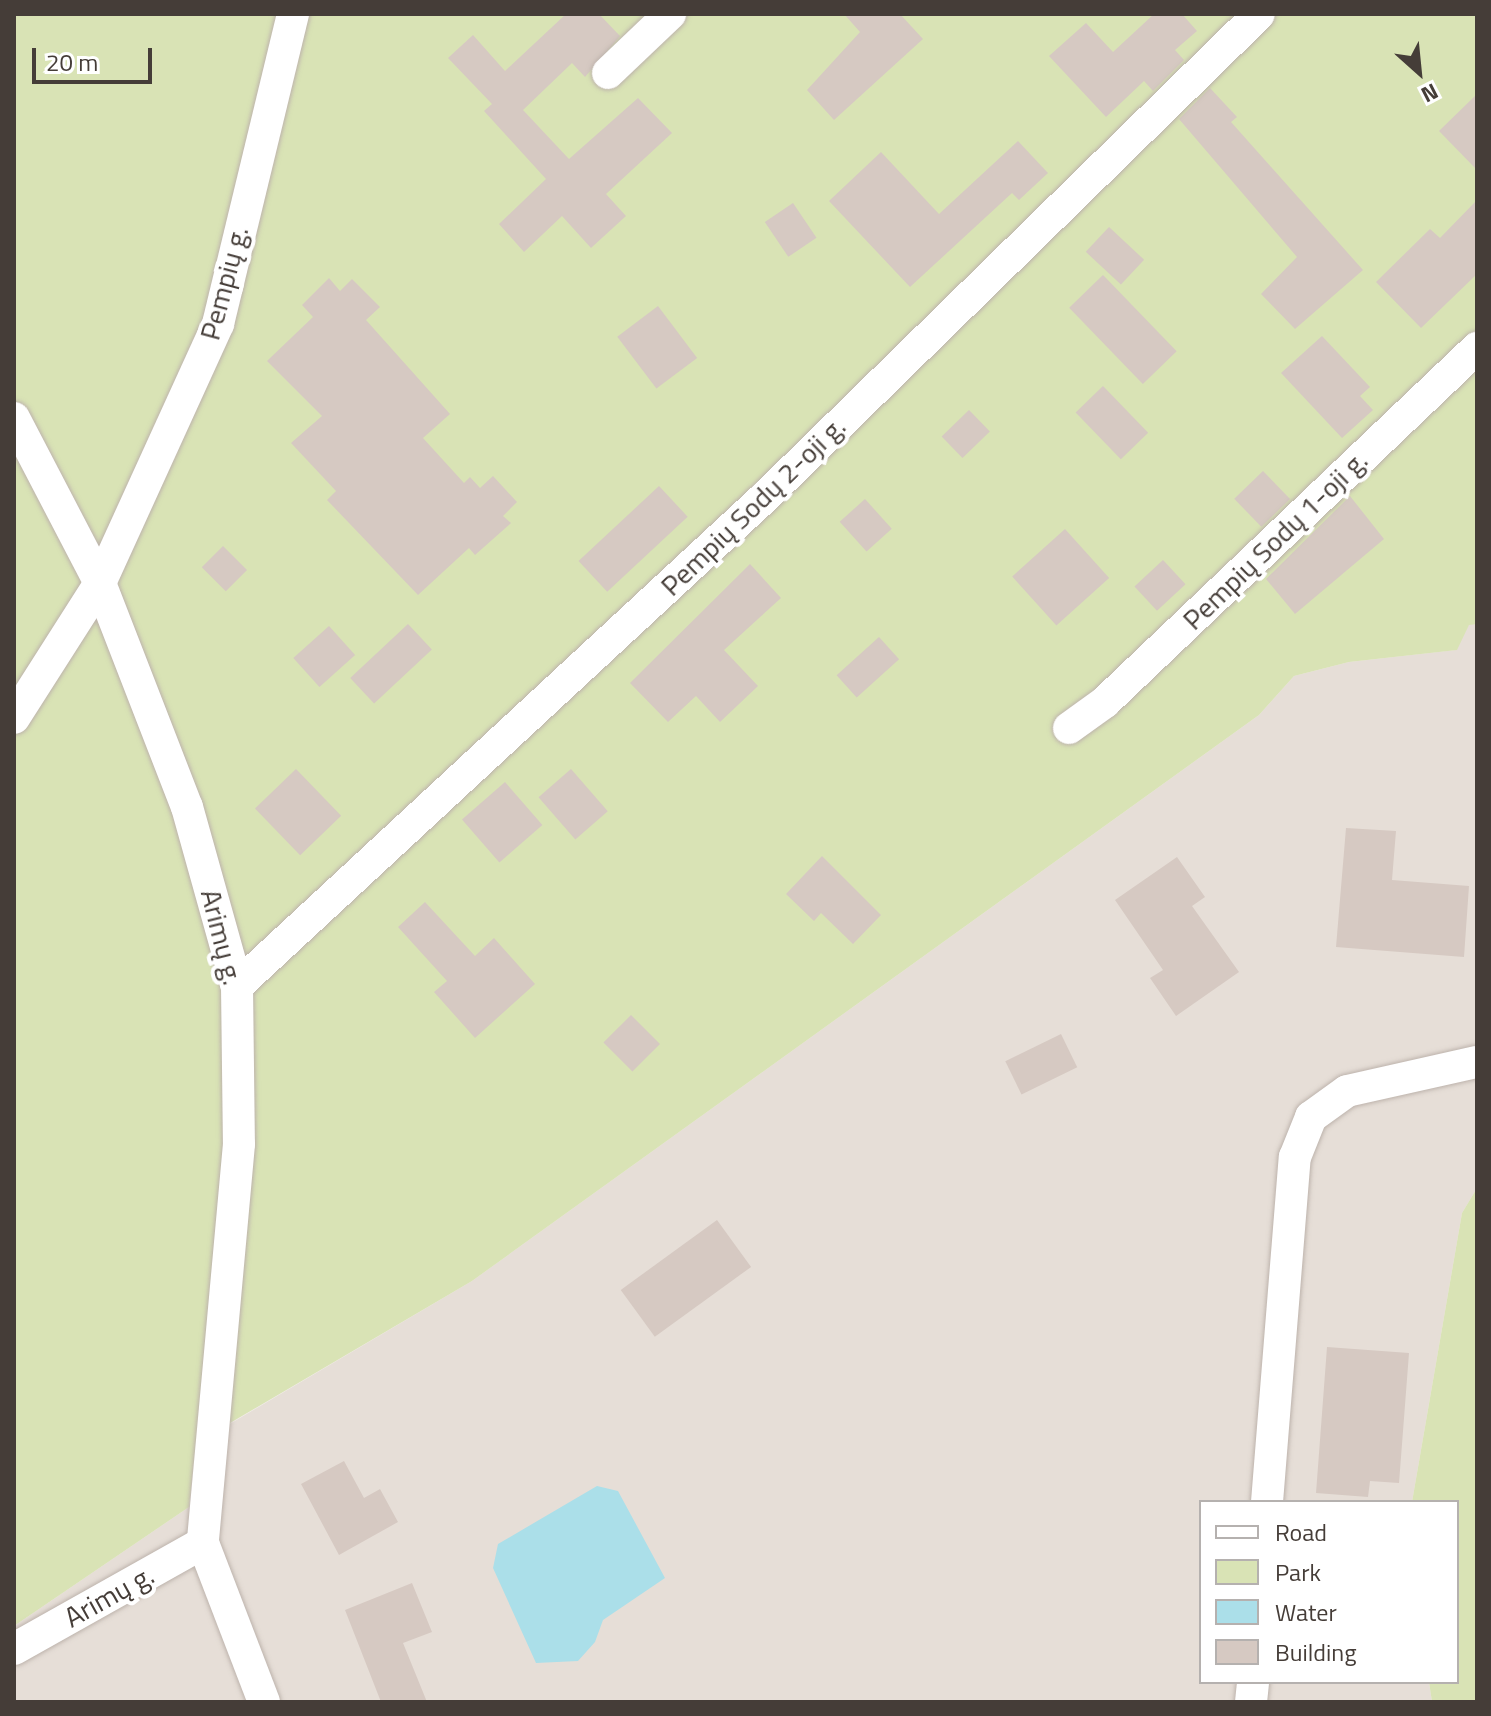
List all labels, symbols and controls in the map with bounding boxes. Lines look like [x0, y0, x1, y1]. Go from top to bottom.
scale bar [36, 32, 156, 82]
north arrow [1379, 32, 1459, 112]
text: 20 m [46, 44, 98, 80]
text: N [1415, 75, 1444, 112]
street label: Pempių g. [193, 222, 255, 344]
street label: Pempių Sodų 2-oji g. [654, 409, 852, 603]
street label: Pempių Sodų 1-oji g. [1176, 443, 1374, 637]
street label: Arimų g. [194, 886, 250, 988]
legend [1199, 1500, 1459, 1684]
text: Road [1275, 1514, 1327, 1550]
text: Park [1275, 1554, 1321, 1590]
street label: Arimų g. [58, 1558, 160, 1634]
text: Water [1275, 1594, 1337, 1630]
text: Building [1275, 1634, 1357, 1670]

